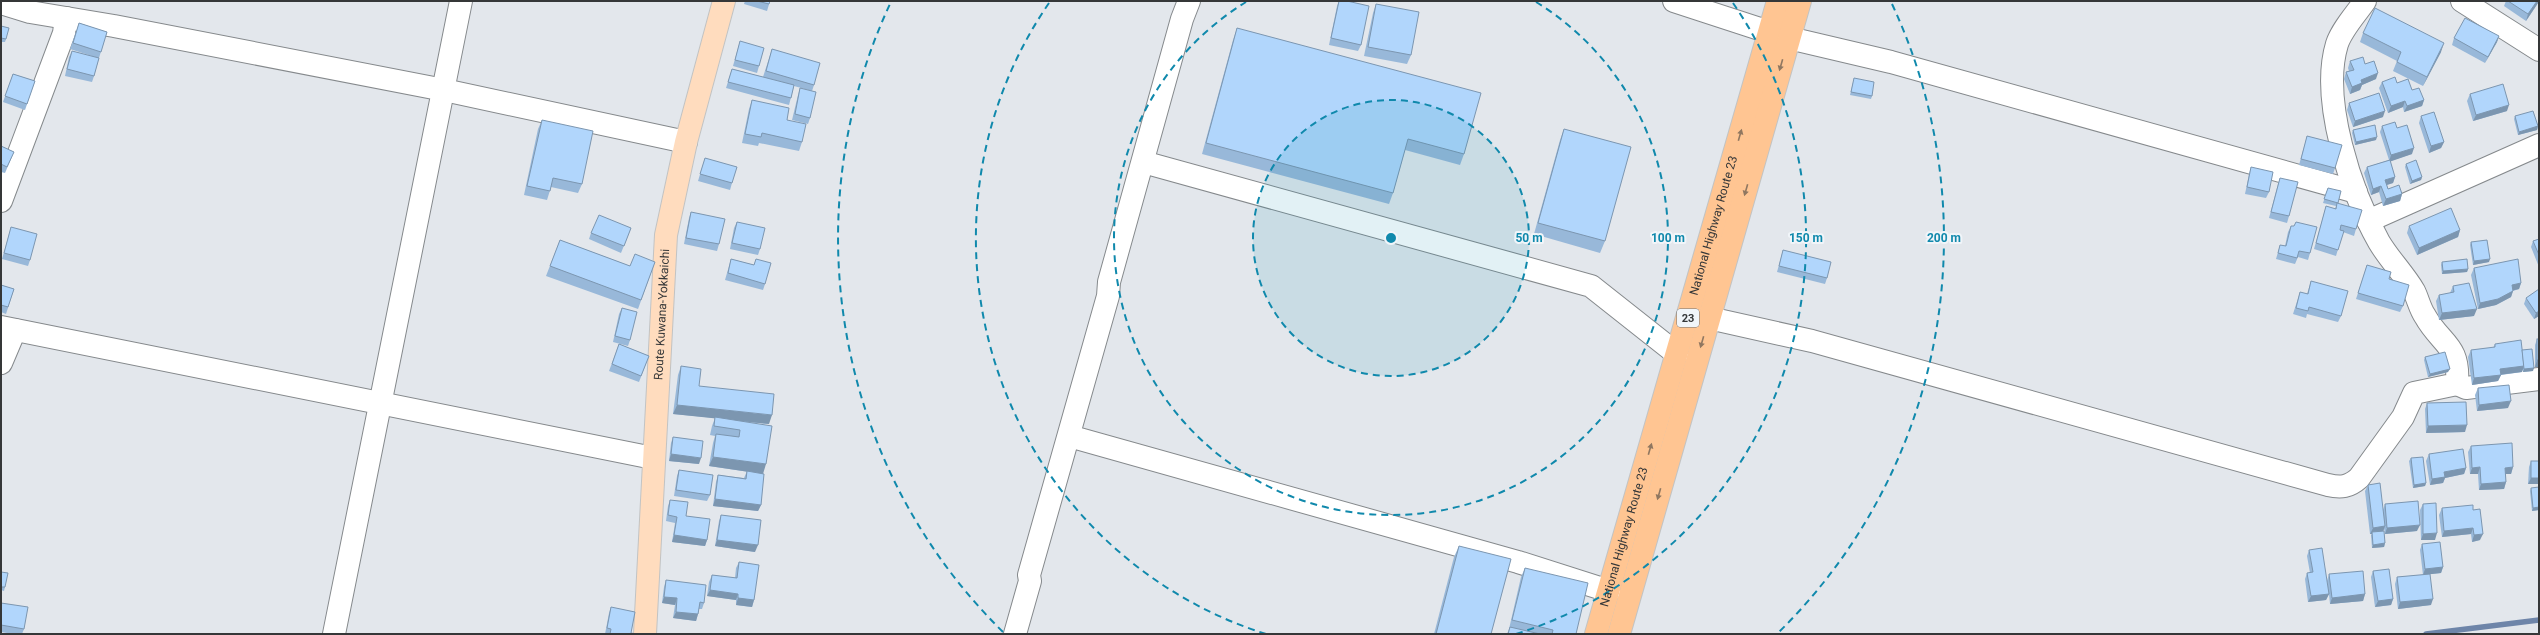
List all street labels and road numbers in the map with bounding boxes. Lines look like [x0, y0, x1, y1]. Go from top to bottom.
street label: National Highway Route 23 [1687, 154, 1740, 297]
street label: Route Kuwana-Yokkaichi [651, 248, 672, 380]
road number: 23 [1677, 309, 1699, 327]
street label: National Highway Route 23 [1597, 466, 1651, 608]

